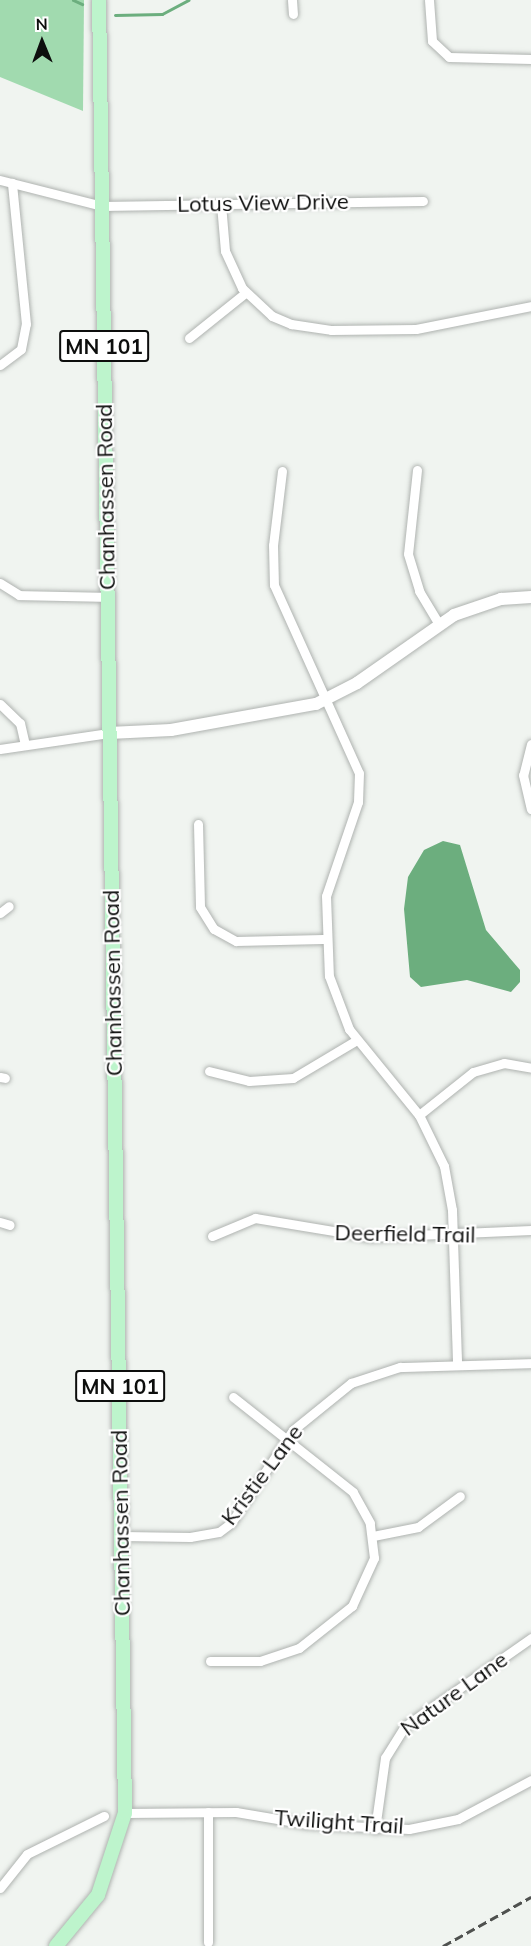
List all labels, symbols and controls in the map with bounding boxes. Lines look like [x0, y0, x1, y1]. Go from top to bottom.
north arrow [12, 12, 72, 72]
text: N [35, 14, 48, 34]
street label: Lotus View Drive [177, 188, 349, 218]
road number: MN 101 [59, 328, 149, 364]
street label: Chanhassen Road [91, 404, 121, 590]
street label: Chanhassen Road [98, 890, 128, 1076]
street label: Deerfield Trail [334, 1220, 476, 1248]
road number: MN 101 [75, 1368, 165, 1404]
street label: Kristie Lane [216, 1420, 308, 1530]
street label: Chanhassen Road [106, 1430, 136, 1616]
street label: Nature Lane [395, 1646, 513, 1742]
street label: Twilight Trail [274, 1804, 404, 1840]

